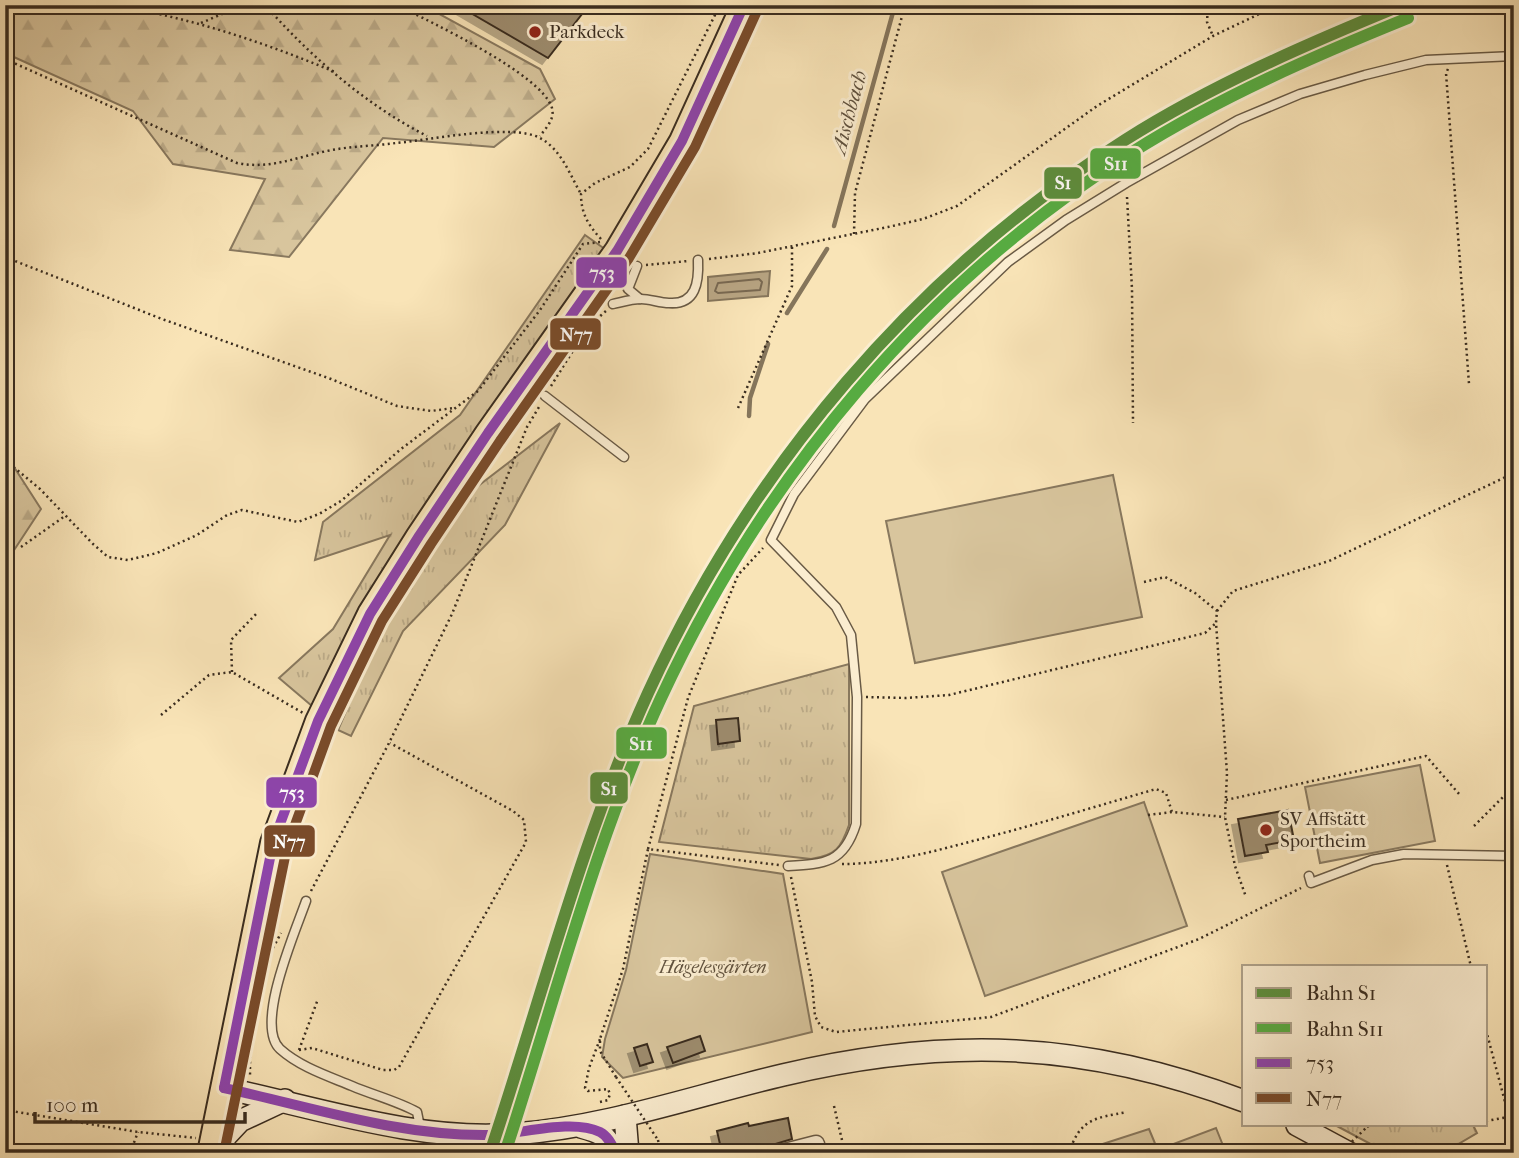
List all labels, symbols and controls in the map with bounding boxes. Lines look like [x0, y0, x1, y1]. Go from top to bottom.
place label: Parkdeck [549, 21, 625, 43]
marker: Parkdeck [527, 24, 543, 40]
water label: Aischbach [826, 68, 872, 159]
line badge: S11 [1089, 147, 1142, 180]
text: S11 [1104, 153, 1128, 175]
line badge: S1 [1043, 166, 1083, 200]
text: S1 [1055, 172, 1071, 194]
line badge: 753 [575, 256, 628, 289]
text: 753 [588, 262, 615, 284]
line badge: N77 [549, 317, 602, 351]
text: N77 [560, 324, 592, 346]
line badge: S11 [615, 726, 668, 760]
text: S11 [629, 733, 653, 755]
line badge: S1 [589, 771, 629, 805]
line badge: 753 [265, 776, 318, 809]
text: S1 [601, 778, 617, 800]
text: 753 [278, 782, 305, 804]
place label: SV Affstätt Sportheim [1280, 808, 1366, 852]
marker: SV Affstätt Sportheim [1258, 822, 1274, 838]
line badge: N77 [263, 824, 316, 858]
text: N77 [273, 831, 305, 853]
park label: Hägelesgärten [658, 956, 767, 978]
legend [1242, 965, 1488, 1126]
text: Bahn S1 [1306, 981, 1376, 1005]
text: Bahn S11 [1306, 1017, 1384, 1041]
text: 753 [1306, 1051, 1334, 1075]
scale bar [35, 1081, 245, 1125]
text: N77 [1306, 1087, 1342, 1111]
text: 100 m [46, 1093, 99, 1117]

